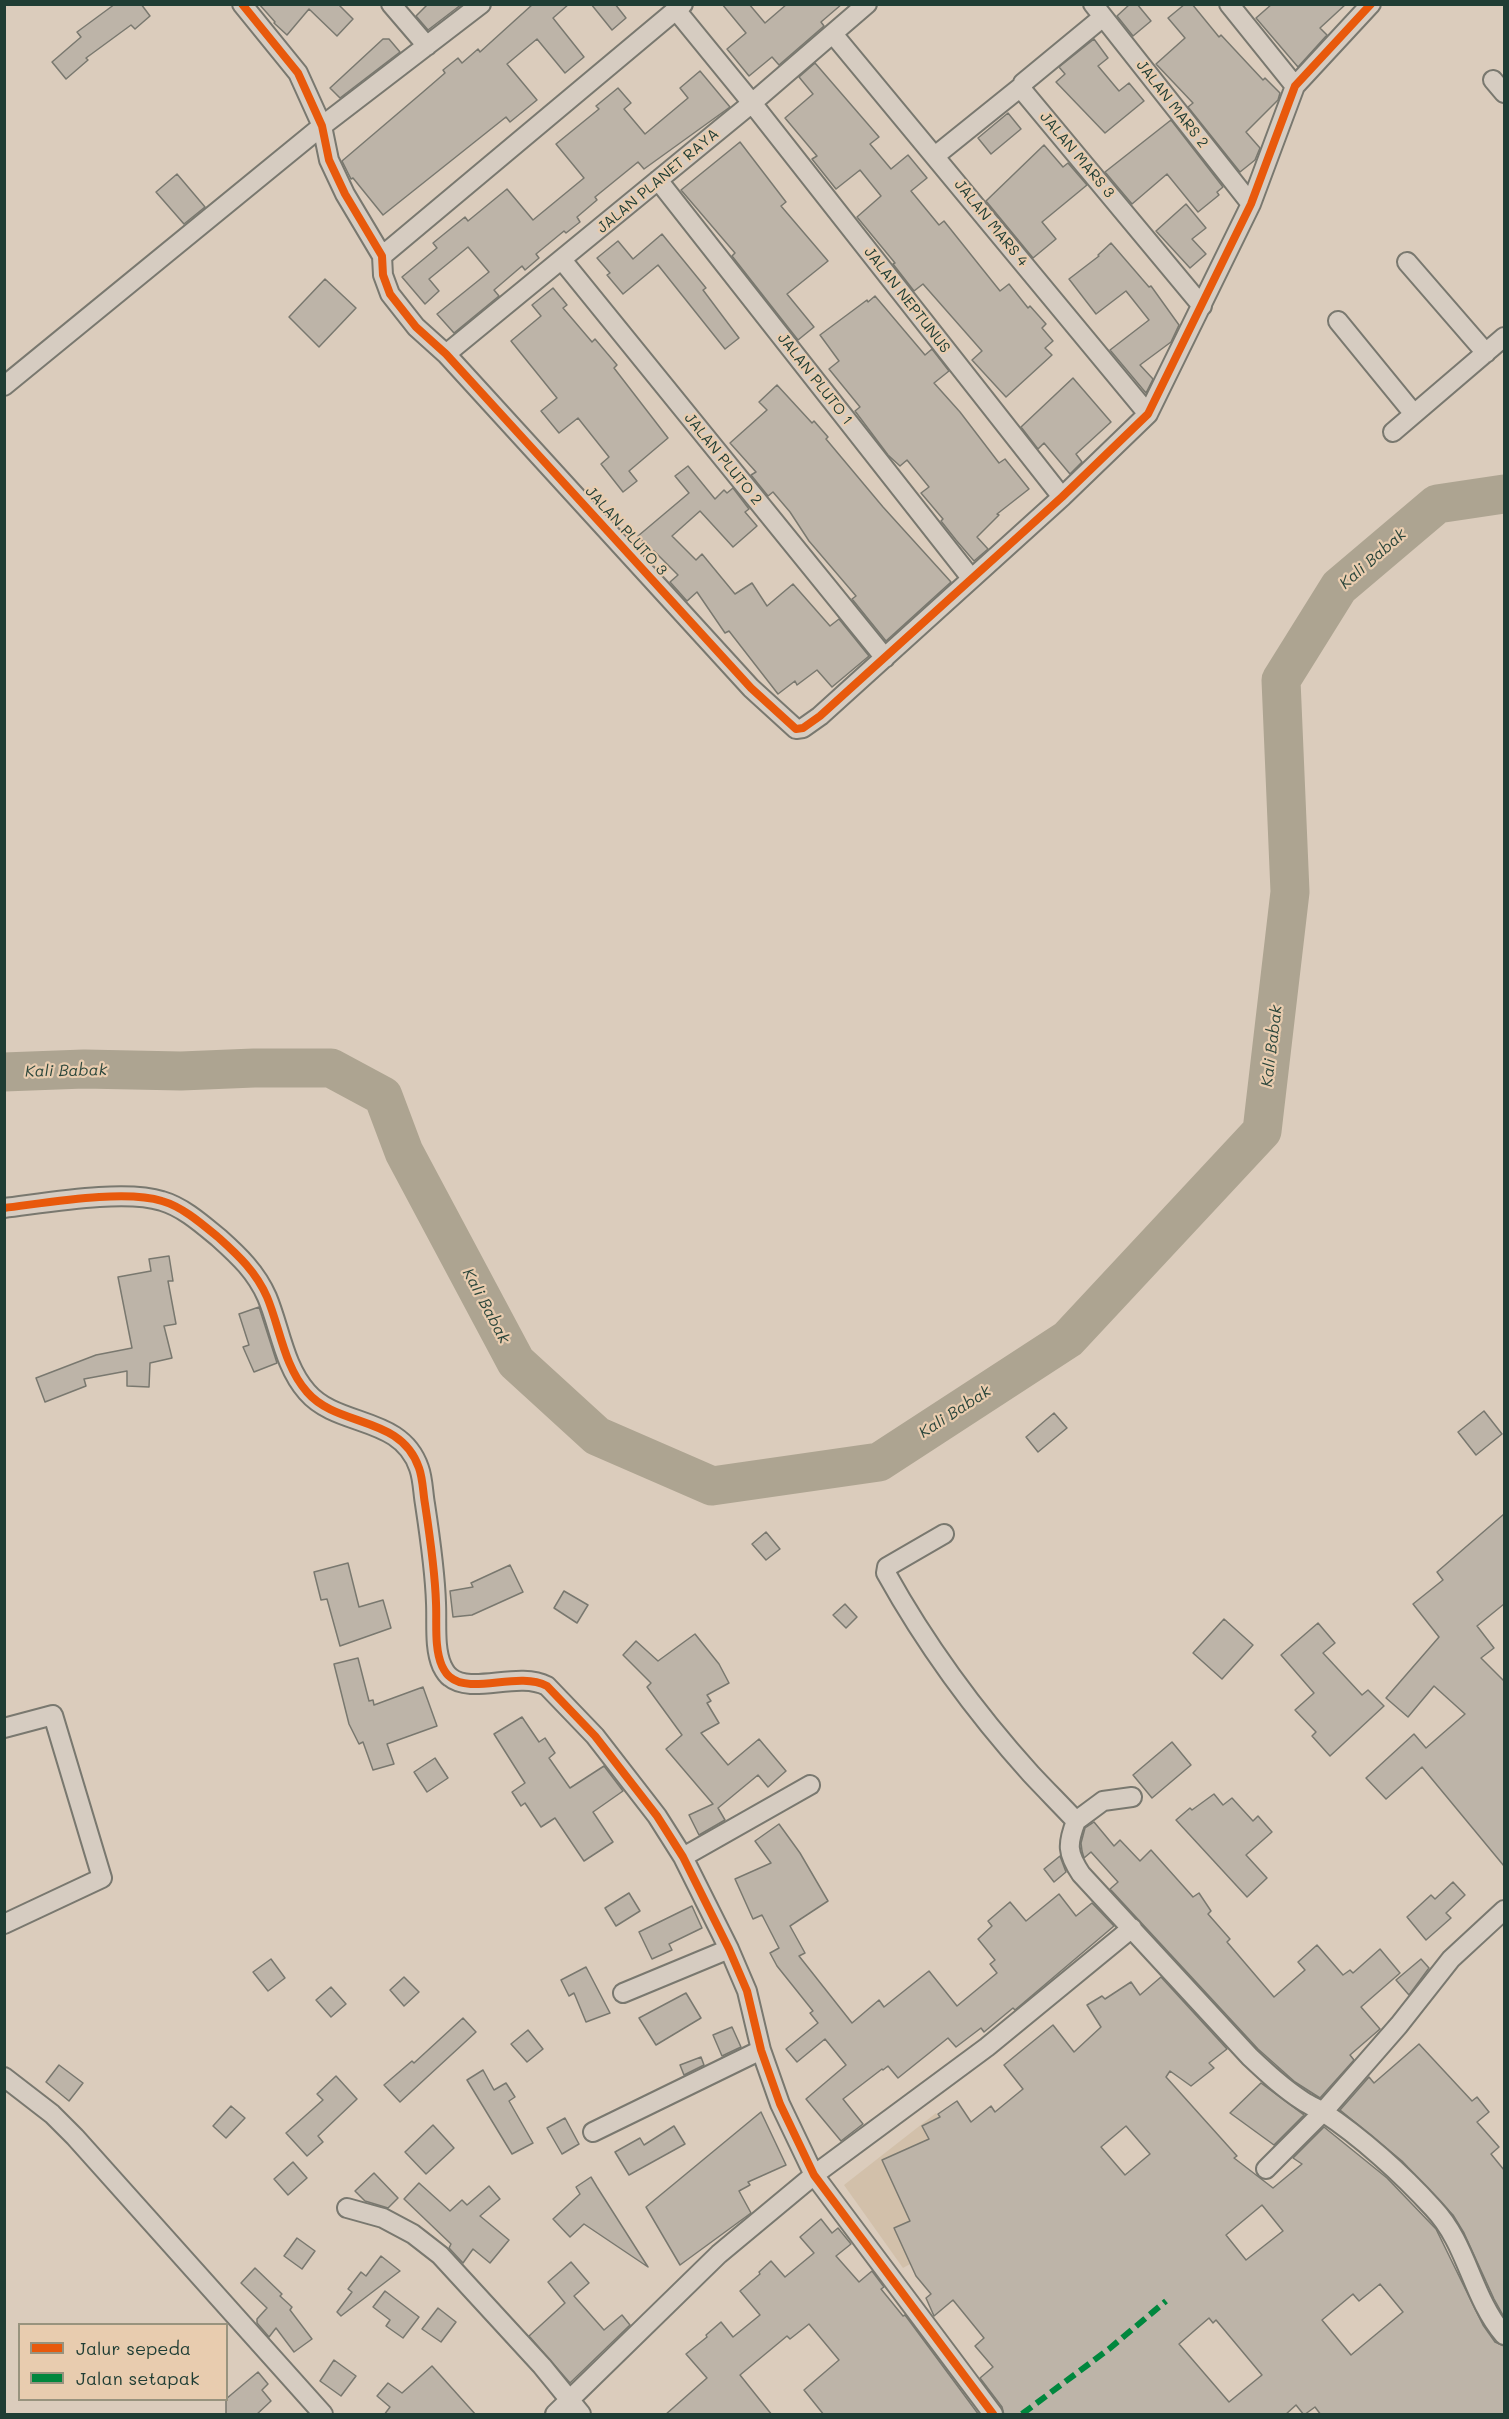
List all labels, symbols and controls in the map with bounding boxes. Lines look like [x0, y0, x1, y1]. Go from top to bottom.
street label: JALAN MARS 2 [1132, 57, 1212, 151]
street label: JALAN MARS 3 [1036, 108, 1118, 202]
street label: JALAN PLANET RAYA [594, 125, 722, 237]
street label: JALAN MARS 4 [950, 176, 1032, 270]
street label: JALAN NEPTUNUS [860, 243, 954, 357]
street label: JALAN PLUTO 1 [774, 330, 856, 428]
street label: JALAN PLUTO 2 [680, 409, 766, 509]
street label: JALAN PLUTO 3 [581, 483, 671, 579]
water label: Kali Babak [1336, 525, 1410, 593]
water label: Kali Babak [1257, 1004, 1287, 1088]
water label: Kali Babak [25, 1061, 107, 1081]
water label: Kali Babak [458, 1265, 514, 1347]
water label: Kali Babak [915, 1382, 995, 1442]
legend [18, 2323, 228, 2401]
text: Jalur sepeda [76, 2336, 191, 2360]
text: Jalan setapak [76, 2366, 199, 2390]

